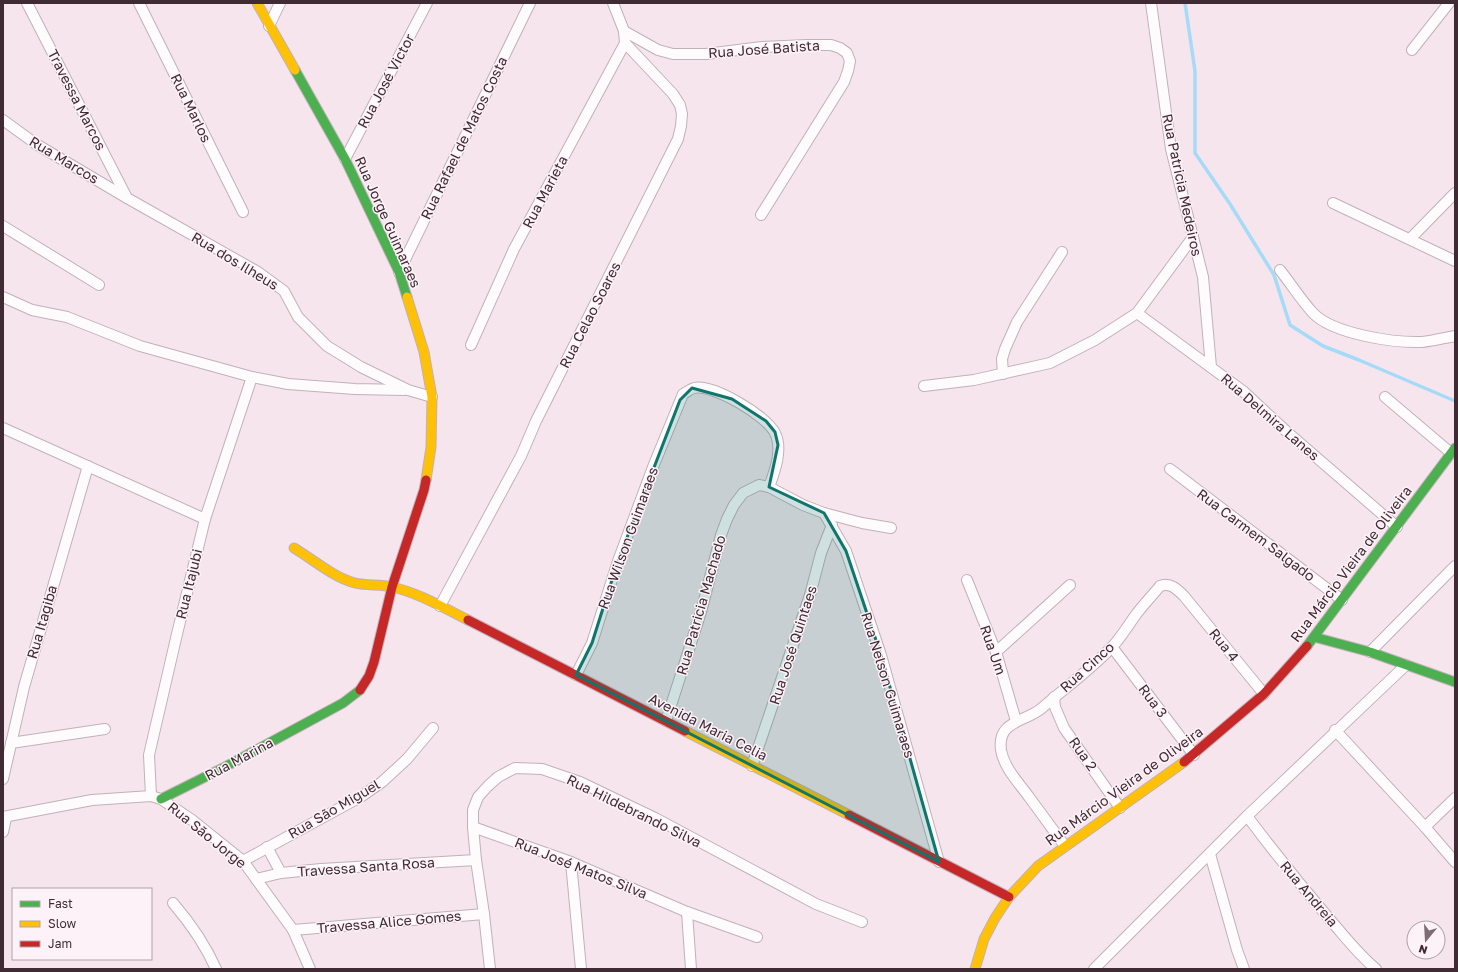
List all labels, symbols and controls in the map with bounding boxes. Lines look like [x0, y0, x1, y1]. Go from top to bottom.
street label: Rua José Victor [354, 30, 418, 131]
street label: Rua José Batista [708, 36, 820, 61]
street label: Travessa Marcos [45, 46, 110, 153]
street label: Rua Rafael de Matos Costa [417, 54, 510, 222]
street label: Rua Marlos [167, 70, 215, 145]
street label: Rua Patricia Medeiros [1159, 112, 1206, 258]
street label: Rua Marcos [27, 132, 102, 187]
street label: Rua Marieta [518, 152, 571, 231]
street label: Rua Jorge Guimaraes [352, 153, 425, 290]
street label: Rua dos Ilheus [189, 228, 282, 293]
street label: Rua Celao Soares [555, 259, 624, 371]
street label: Rua Delmira Lanes [1218, 369, 1323, 464]
street label: Rua Wilson Guimaraes [594, 464, 661, 611]
street label: Rua Márcio Vieira de Oliveira [1286, 482, 1415, 645]
street label: Rua Carmem Salgado [1194, 485, 1319, 584]
street label: Rua Patricia Machado [672, 533, 729, 677]
street label: Rua Itajubi [172, 547, 205, 621]
street label: Rua Itagiba [23, 583, 60, 661]
street label: Rua José Quintaes [765, 583, 820, 707]
street label: Rua Nelson Guimaraes [858, 610, 919, 760]
street label: Rua Um [977, 623, 1010, 677]
street label: Rua 4 [1206, 625, 1243, 665]
street label: Rua Cinco [1056, 638, 1117, 695]
street label: Rua 3 [1135, 681, 1171, 721]
street label: Avenida Maria Celia [646, 689, 770, 764]
street label: Rua Márcio Vieira de Oliveira [1041, 723, 1206, 849]
street label: Rua Marina [202, 733, 276, 784]
street label: Rua 2 [1066, 734, 1101, 774]
street label: Rua Hildebrando Silva [564, 771, 704, 851]
street label: Rua São Miguel [285, 775, 383, 842]
street label: Rua São Jorge [165, 798, 250, 871]
street label: Rua José Matos Silva [512, 833, 650, 902]
street label: Travessa Santa Rosa [297, 853, 435, 880]
street label: Rua Andreia [1277, 857, 1342, 930]
legend [12, 888, 152, 960]
text: Fast [48, 896, 73, 911]
street label: Travessa Alice Gomes [316, 907, 462, 936]
text: Slow [48, 916, 76, 931]
north arrow [1406, 920, 1446, 960]
text: Jam [48, 936, 72, 951]
text: N [1417, 943, 1429, 957]

